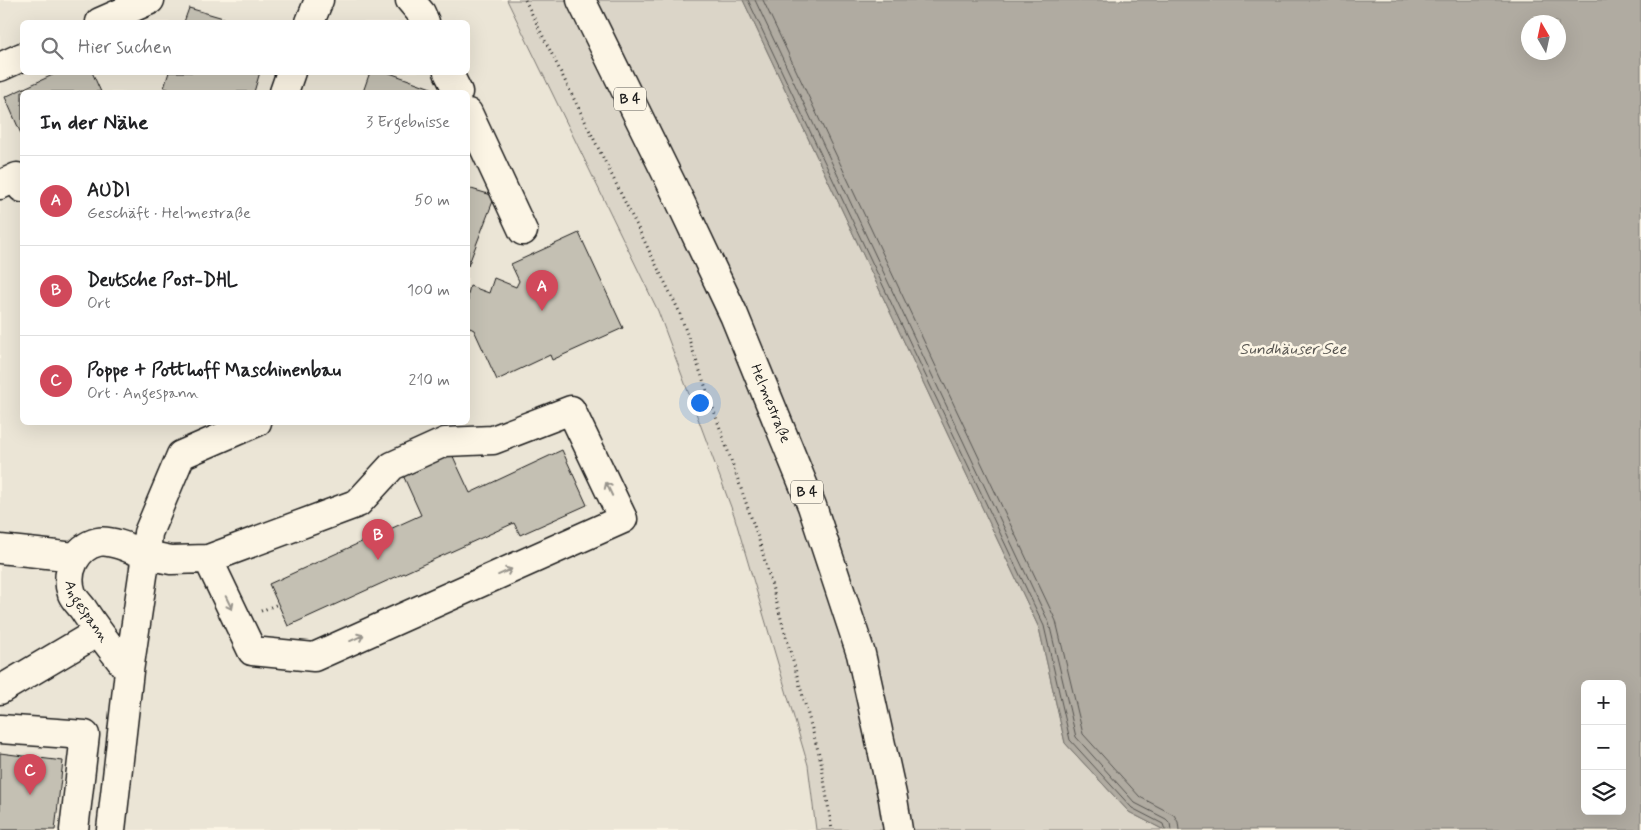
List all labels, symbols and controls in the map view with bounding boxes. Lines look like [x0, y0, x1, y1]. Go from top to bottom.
north arrow [1521, 15, 1566, 60]
search box [20, 20, 470, 75]
icon: search [38, 34, 66, 62]
text: Hier suchen [78, 35, 172, 60]
road number: B 4 [614, 88, 646, 110]
text: In der Nähe [40, 109, 148, 137]
text: 3 Ergebnisse [366, 112, 450, 133]
text: AUDI [87, 178, 130, 203]
text: A [51, 190, 61, 211]
text: 50 m [414, 190, 450, 211]
text: Geschäft · Helmestraße [87, 203, 251, 224]
text: Deutsche Post-DHL [87, 268, 238, 293]
pin: A [526, 270, 558, 311]
text: B [51, 280, 61, 301]
text: 100 m [407, 280, 450, 301]
text: Ort [87, 293, 111, 314]
water label: Sundhäuser See [1240, 339, 1348, 360]
text: Poppe + Potthoff Maschinenbau [87, 358, 341, 383]
street label: Helmestraße [745, 361, 795, 446]
text: C [50, 370, 62, 391]
text: 210 m [409, 370, 450, 391]
text: Ort · Angespann [87, 383, 199, 404]
your location [687, 390, 713, 416]
road number: B 4 [791, 481, 823, 504]
one-way arrow [604, 482, 613, 497]
pin: B [362, 519, 394, 560]
one-way arrow [497, 566, 512, 576]
street label: Angespann [59, 579, 114, 647]
one-way arrow [225, 595, 234, 610]
one-way arrow [349, 633, 364, 642]
map controls [1581, 680, 1626, 815]
button: + [1581, 680, 1626, 725]
button: − [1581, 725, 1626, 770]
pin: C [14, 754, 46, 795]
button: layers [1581, 770, 1626, 815]

